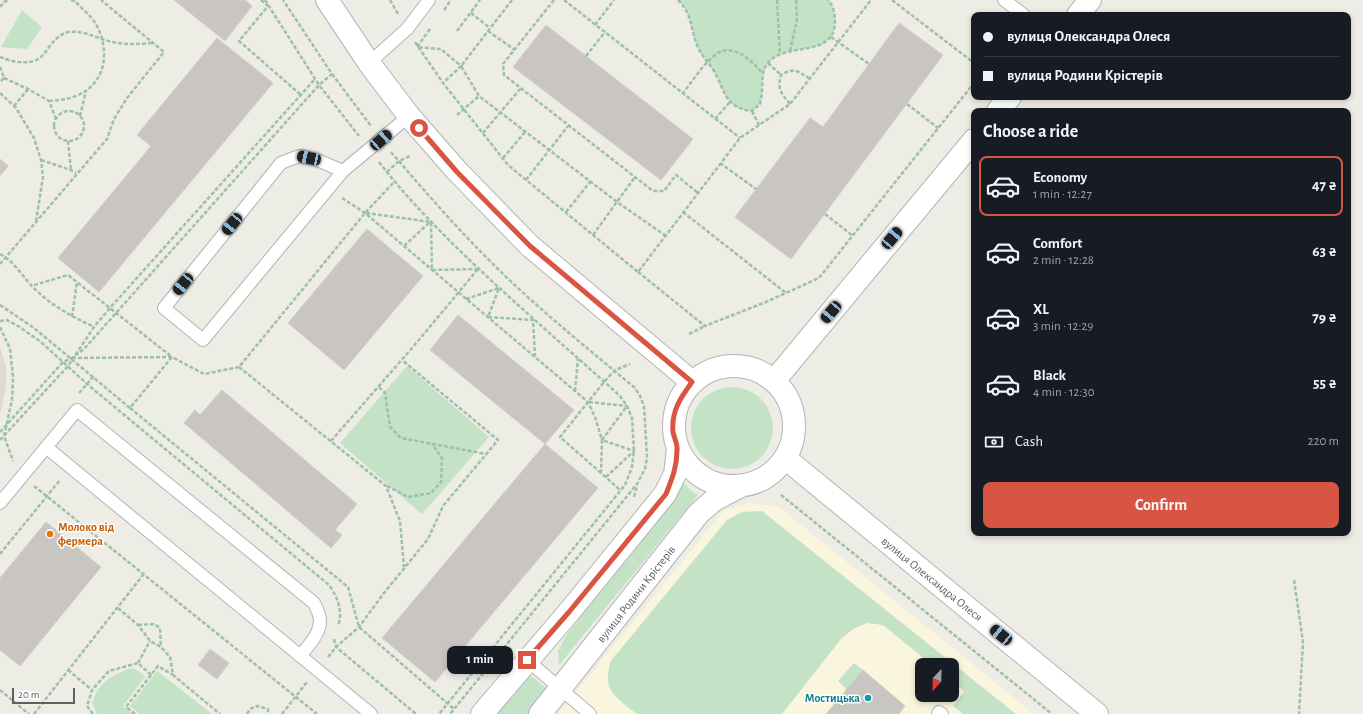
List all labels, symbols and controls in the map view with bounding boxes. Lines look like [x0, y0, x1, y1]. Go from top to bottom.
text: вулиця Олександра Олеся [1007, 29, 1170, 44]
text: вулиця Родини Крістерів [1007, 68, 1163, 83]
route start [410, 119, 428, 137]
text: Choose a ride [983, 123, 1078, 141]
car [368, 128, 394, 152]
car [296, 150, 322, 166]
icon: car [985, 168, 1021, 204]
text: Economy [1033, 170, 1087, 185]
text: 47 ₴ [1312, 178, 1337, 193]
text: 1 min · 12:27 [1033, 188, 1092, 201]
car [220, 211, 244, 237]
car [880, 225, 904, 251]
icon: car [985, 234, 1021, 270]
text: Comfort [1033, 236, 1082, 251]
text: 63 ₴ [1312, 244, 1337, 259]
text: 2 min · 12:28 [1033, 254, 1094, 267]
car [171, 271, 195, 297]
car [819, 299, 843, 325]
icon: car [985, 300, 1021, 336]
text: XL [1033, 302, 1049, 317]
text: 79 ₴ [1312, 310, 1337, 325]
text: 3 min · 12:29 [1033, 320, 1093, 333]
icon: car [985, 366, 1021, 402]
text: Black [1033, 368, 1066, 383]
text: 55 ₴ [1313, 376, 1337, 391]
text: 4 min · 12:30 [1033, 386, 1095, 399]
icon: cash [983, 431, 1005, 453]
text: Cash [1015, 434, 1043, 449]
text: 220 m [1308, 435, 1339, 448]
button: Confirm [983, 482, 1339, 528]
place label: Молоко від фермера [58, 521, 115, 547]
marker: Молоко від фермера [45, 529, 55, 539]
street label: вулиця Олександра Олеся [879, 535, 985, 624]
street label: вулиця Родини Крістерів [595, 543, 678, 645]
car [988, 623, 1014, 647]
callout: 1 min [447, 646, 513, 674]
route end [518, 651, 536, 669]
text: 1 min [466, 653, 494, 666]
north arrow [915, 658, 959, 702]
map controls [915, 658, 959, 702]
scale bar [12, 686, 75, 705]
text: 20 m [18, 689, 39, 700]
place label: Мостицька [805, 692, 860, 704]
marker: Мостицька [863, 693, 873, 703]

